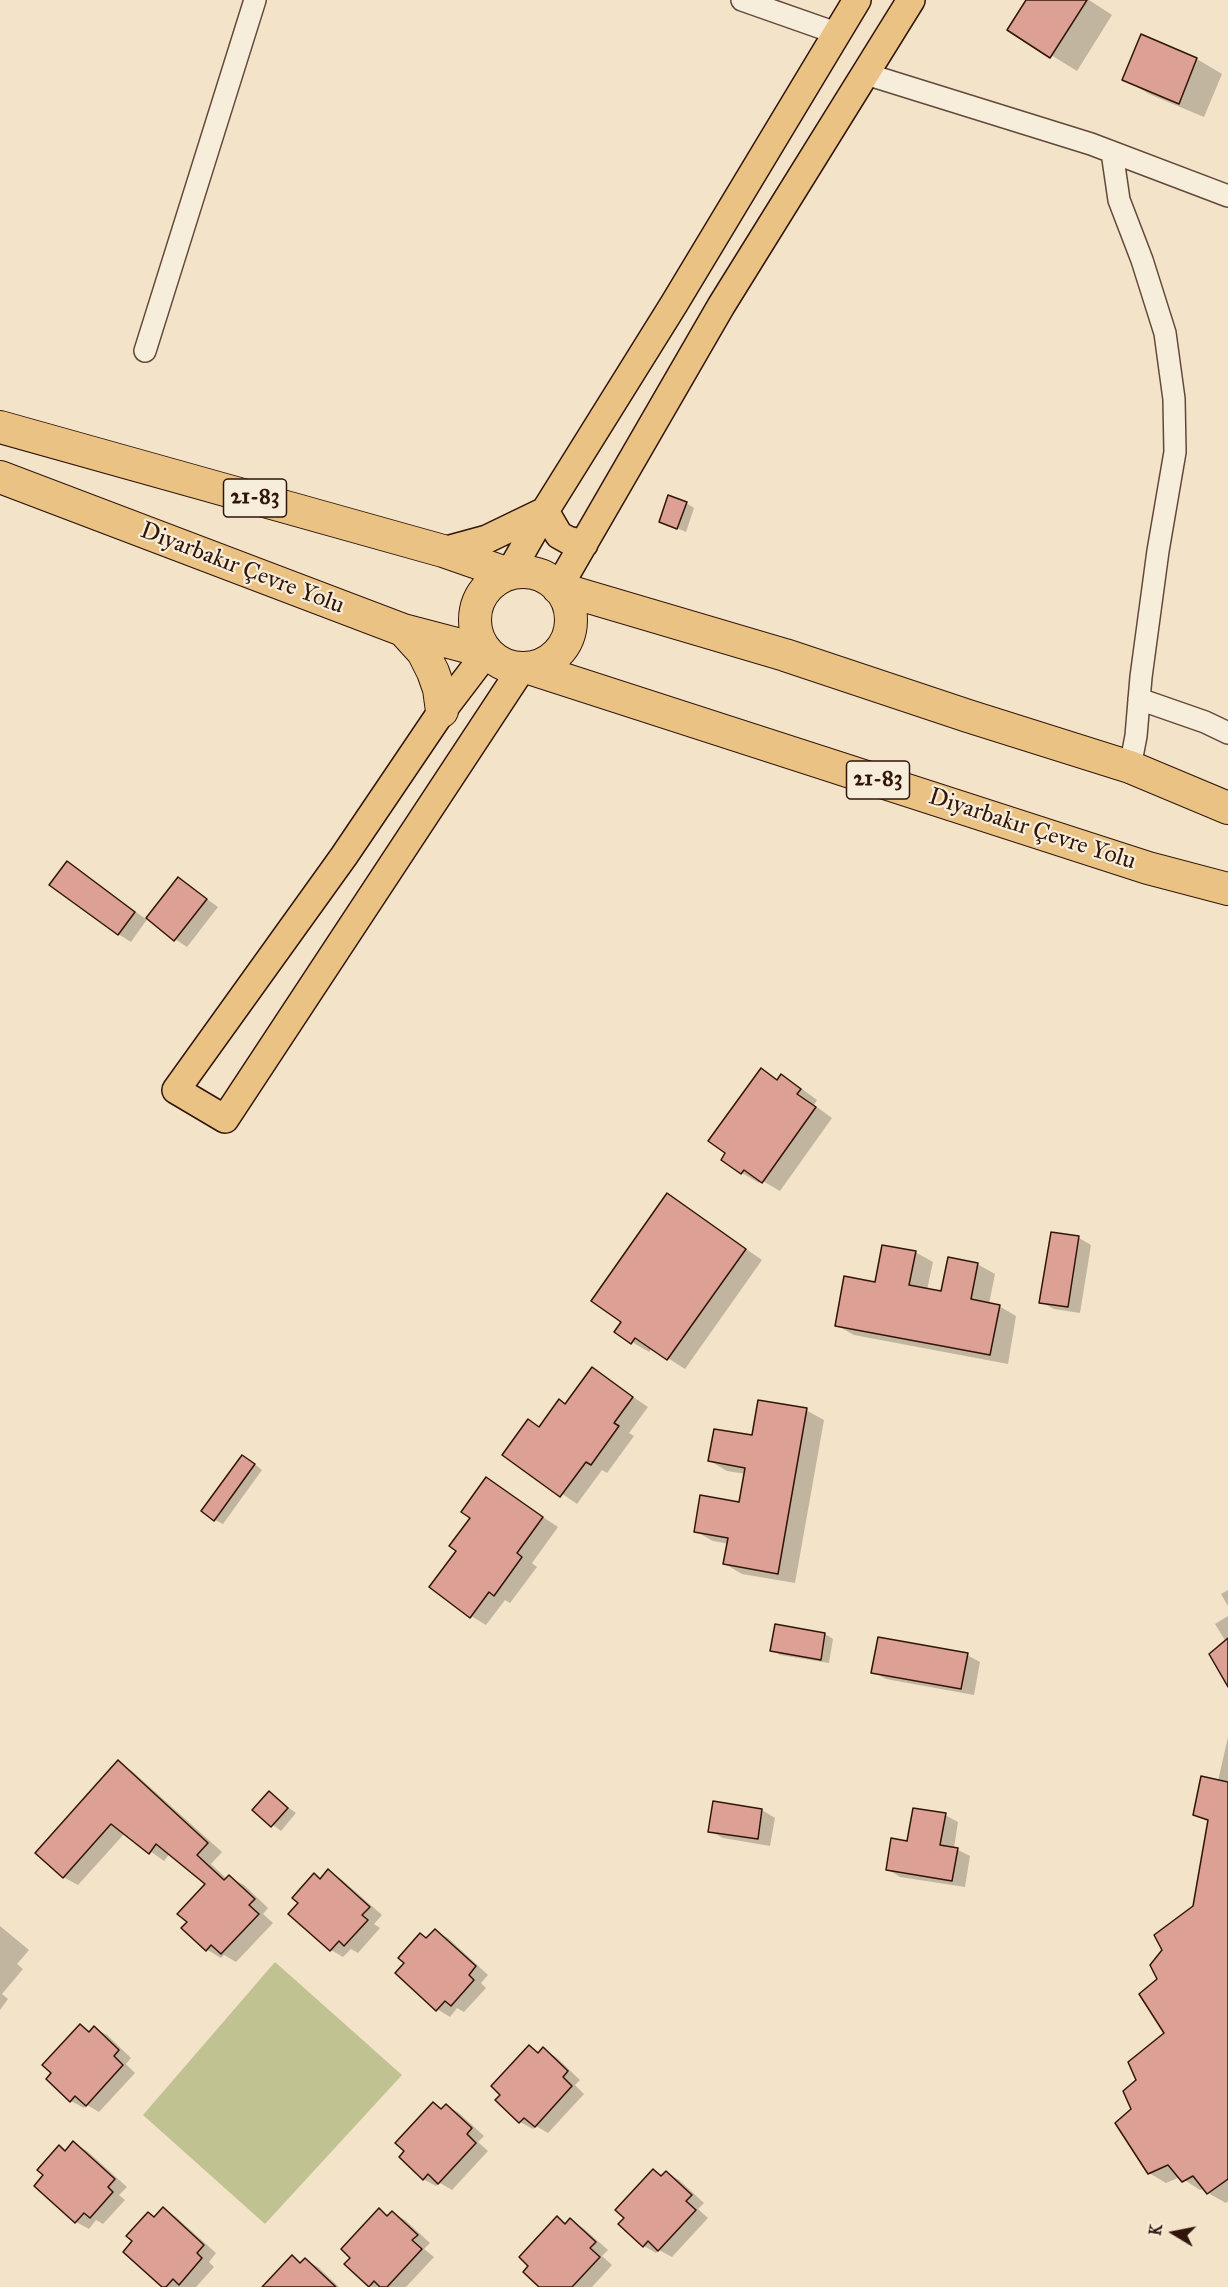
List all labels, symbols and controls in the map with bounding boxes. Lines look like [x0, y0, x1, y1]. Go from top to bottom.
road number: 21-83 [224, 479, 286, 517]
street label: Diyarbakır Çevre Yolu [136, 517, 348, 621]
road number: 21-83 [846, 761, 910, 799]
street label: Diyarbakır Çevre Yolu [925, 783, 1139, 877]
north arrow [1144, 2203, 1204, 2263]
text: K [1145, 2223, 1166, 2237]

